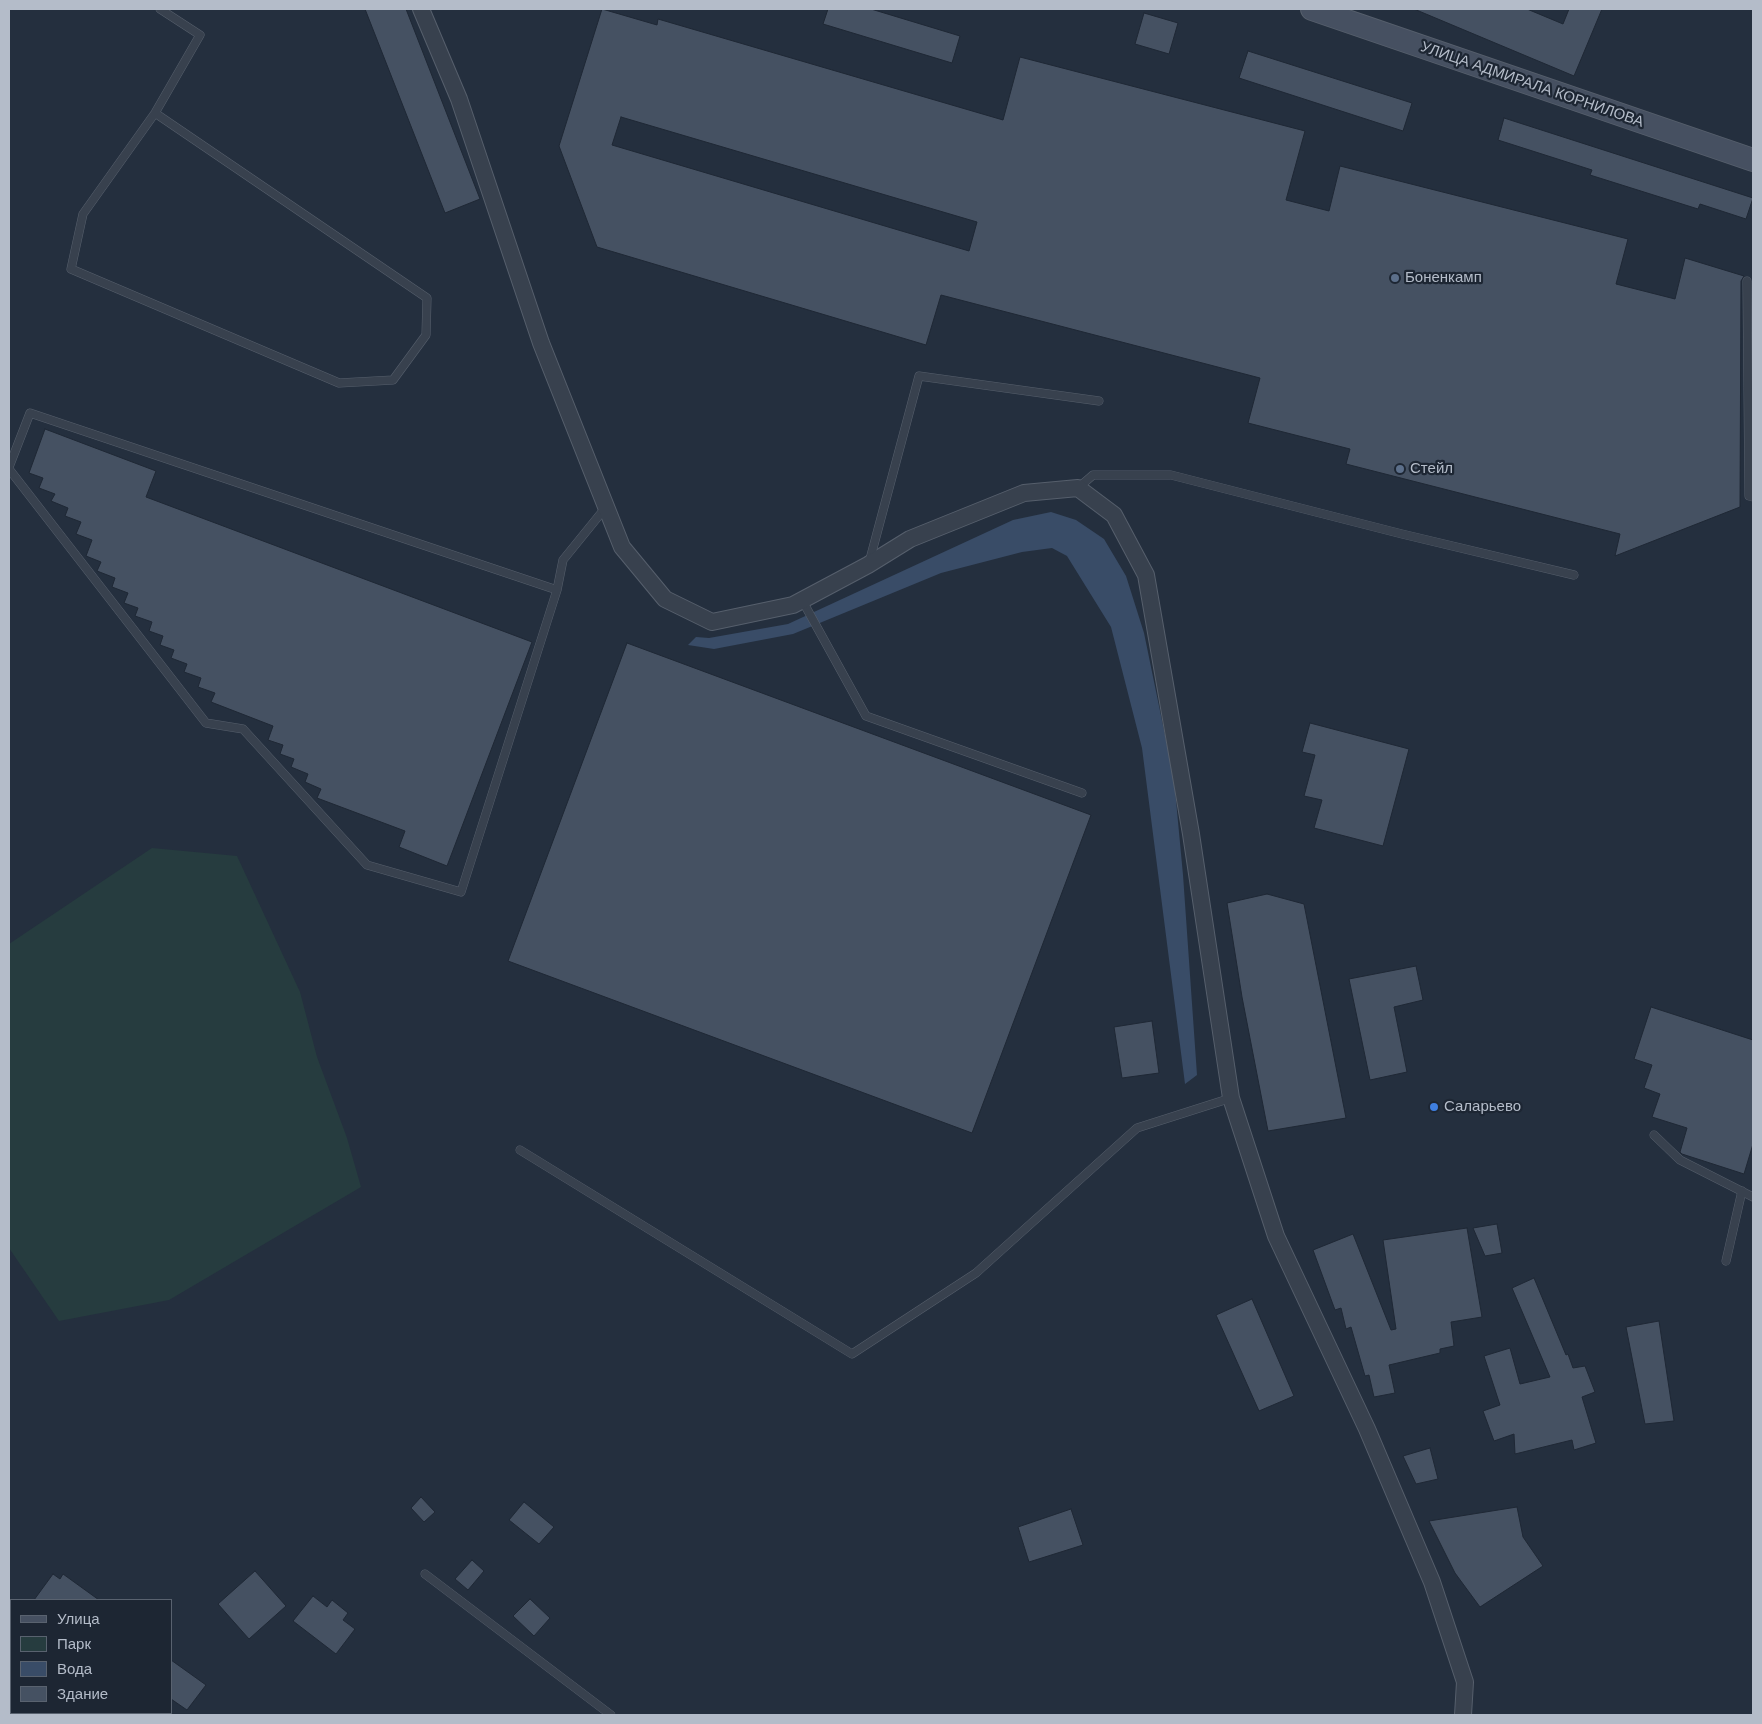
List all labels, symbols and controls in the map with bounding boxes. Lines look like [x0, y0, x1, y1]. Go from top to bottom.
street label: УЛИЦА АДМИРАЛА КОРНИЛОВА [1418, 38, 1646, 132]
place label: Боненкамп [1405, 269, 1482, 287]
marker: Боненкамп [1389, 272, 1401, 284]
place label: Стейл [1410, 460, 1453, 478]
marker: Стейл [1394, 463, 1406, 475]
place label: Саларьево [1444, 1098, 1521, 1116]
marker: Саларьево [1428, 1101, 1440, 1113]
legend [10, 1599, 172, 1714]
text: Улица [57, 1609, 100, 1629]
text: Парк [57, 1634, 91, 1654]
text: Вода [57, 1659, 92, 1679]
text: Здание [57, 1684, 108, 1704]

